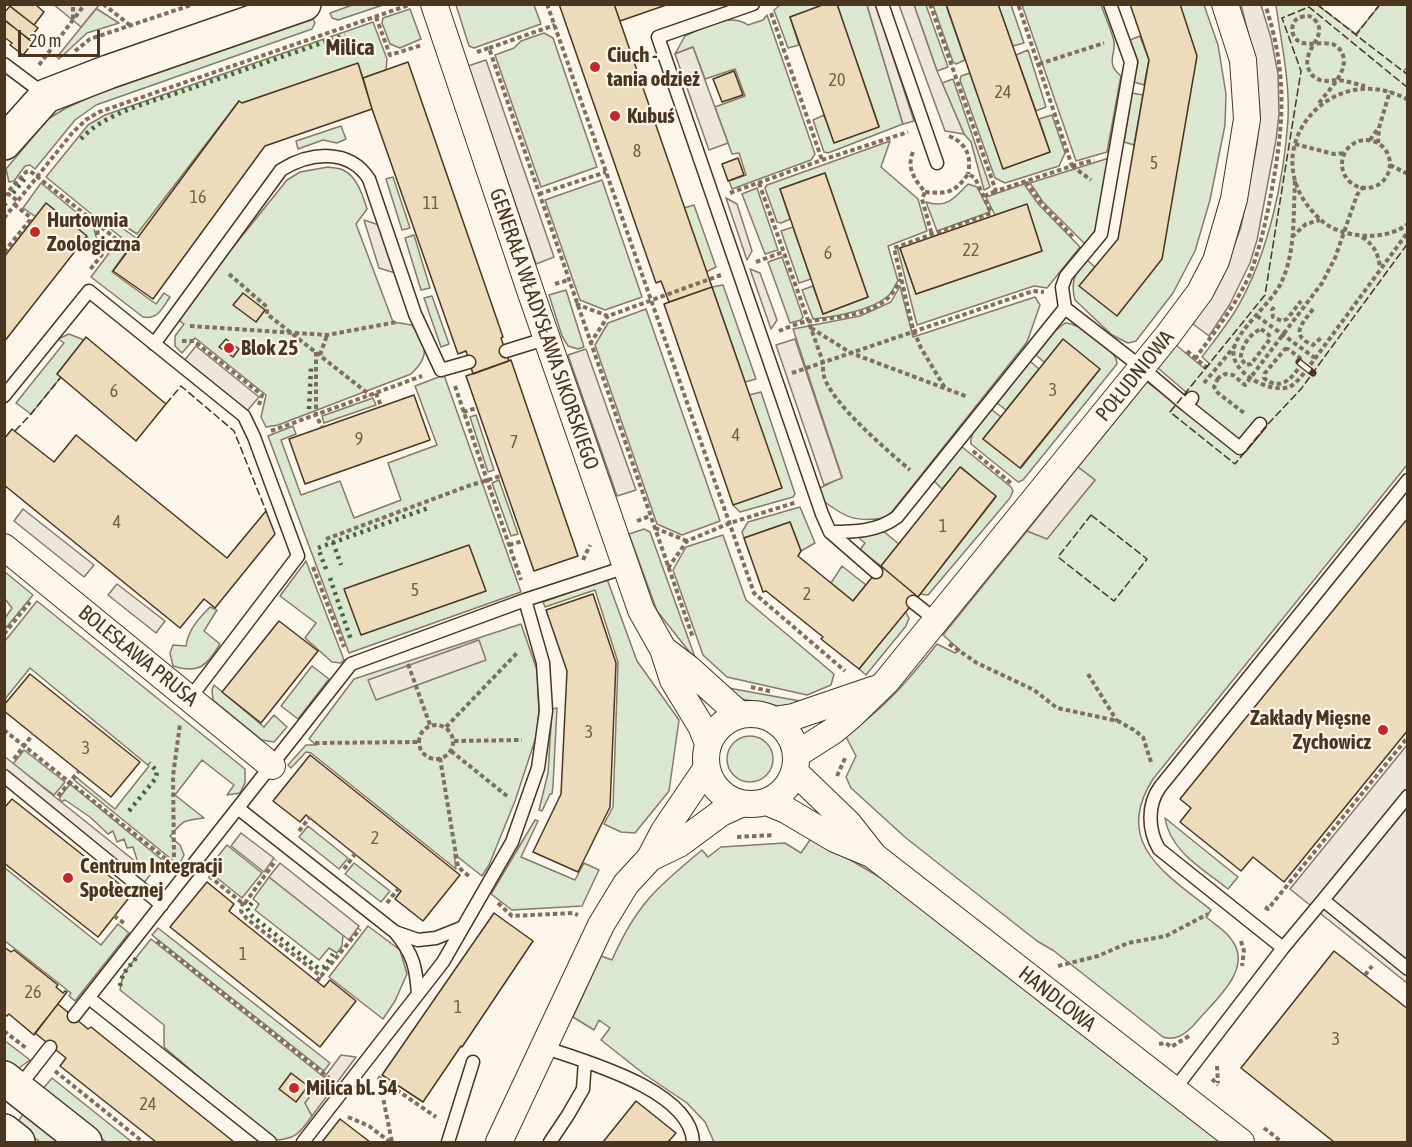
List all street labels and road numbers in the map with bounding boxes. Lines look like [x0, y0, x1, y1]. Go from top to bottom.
street label: GENERAŁA WŁADYSŁAWA SIKORSKIEGO [484, 185, 604, 473]
street label: POŁUDNIOWA [1091, 325, 1179, 427]
street label: BOLESŁAWA PRUSA [73, 600, 203, 712]
street label: HANDLOWA [1013, 961, 1101, 1037]

